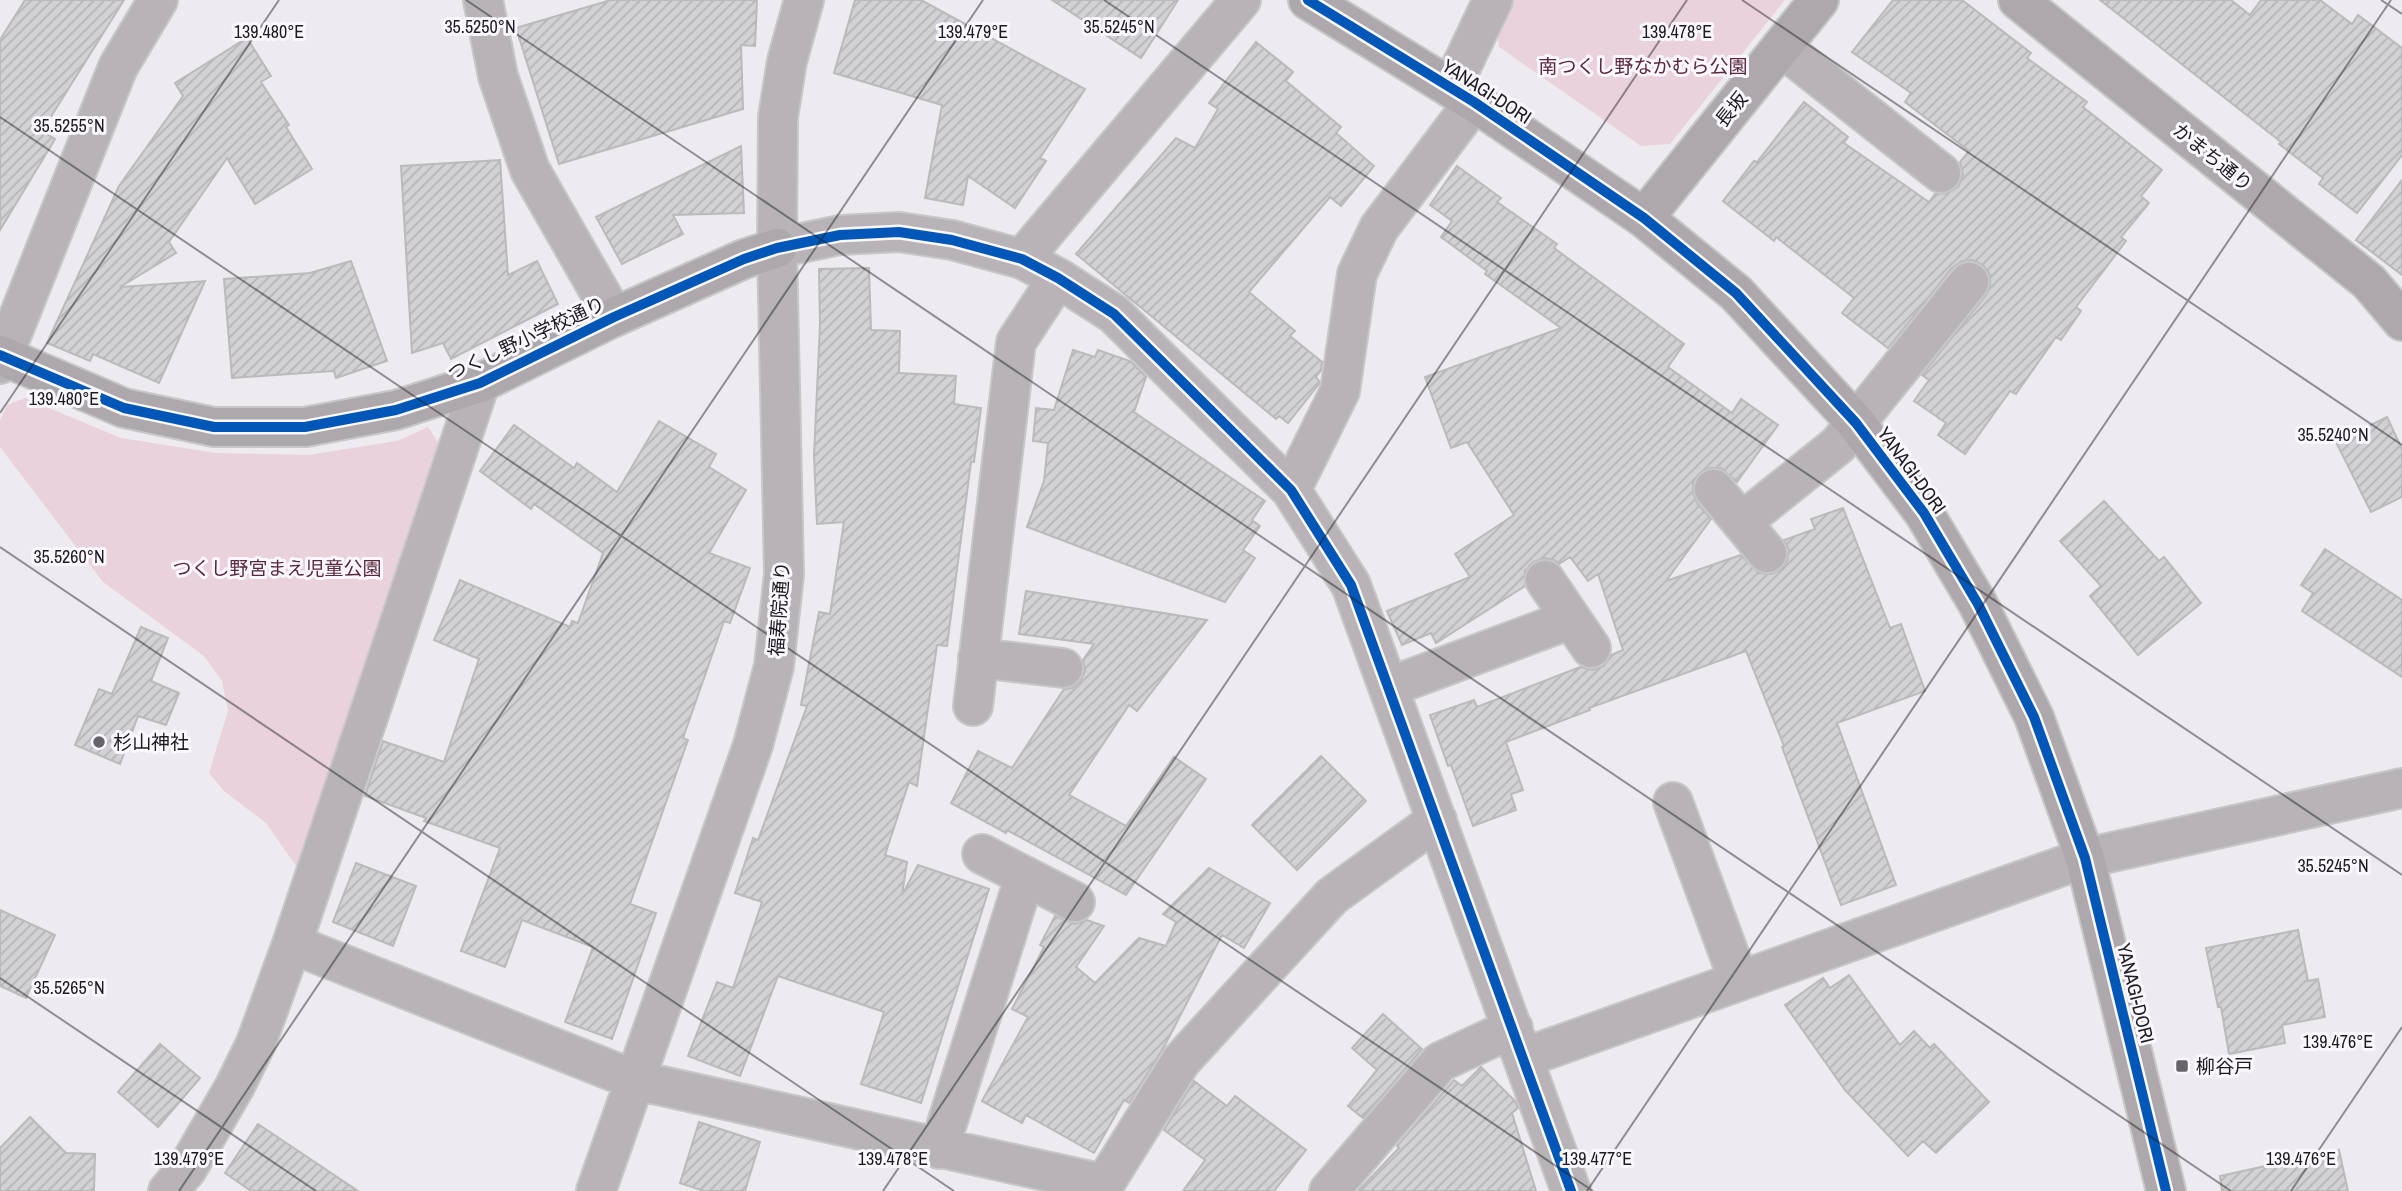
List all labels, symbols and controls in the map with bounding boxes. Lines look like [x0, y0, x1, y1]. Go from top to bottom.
text: 35.5250°N [444, 14, 516, 39]
text: 35.5245°N [1083, 14, 1155, 39]
text: 139.480°E [234, 19, 304, 44]
text: 139.479°E [938, 19, 1008, 44]
text: 139.478°E [1642, 19, 1712, 44]
street label: YANAGI-DORI [1437, 52, 1537, 130]
park label: 南つくし野なかむら公園 [1538, 53, 1748, 79]
street label: 長坂 [1709, 86, 1753, 132]
text: 35.5255°N [33, 113, 105, 138]
street label: かまち通り [2168, 117, 2258, 197]
street label: つくし野小学校通り [443, 290, 609, 386]
text: 139.480°E [29, 386, 99, 411]
street label: YANAGI-DORI [1872, 421, 1952, 519]
text: 35.5240°N [2297, 422, 2369, 447]
text: 35.5260°N [33, 544, 105, 569]
park label: つくし野宮まえ児童公園 [172, 555, 382, 581]
street label: 福寿院通り [763, 561, 795, 657]
place label: 杉山神社 [113, 729, 189, 755]
marker: 杉山神社 [91, 734, 107, 750]
text: 35.5245°N [2297, 853, 2369, 878]
street label: YANAGI-DORI [2111, 940, 2161, 1046]
text: 35.5265°N [33, 975, 105, 1000]
text: 139.476°E [2303, 1029, 2373, 1054]
place label: 柳谷戸 [2196, 1053, 2253, 1079]
marker: 柳谷戸 [2174, 1058, 2190, 1074]
text: 139.479°E [154, 1146, 224, 1171]
text: 139.478°E [858, 1146, 928, 1171]
text: 139.477°E [1562, 1146, 1632, 1171]
text: 139.476°E [2266, 1146, 2336, 1171]

